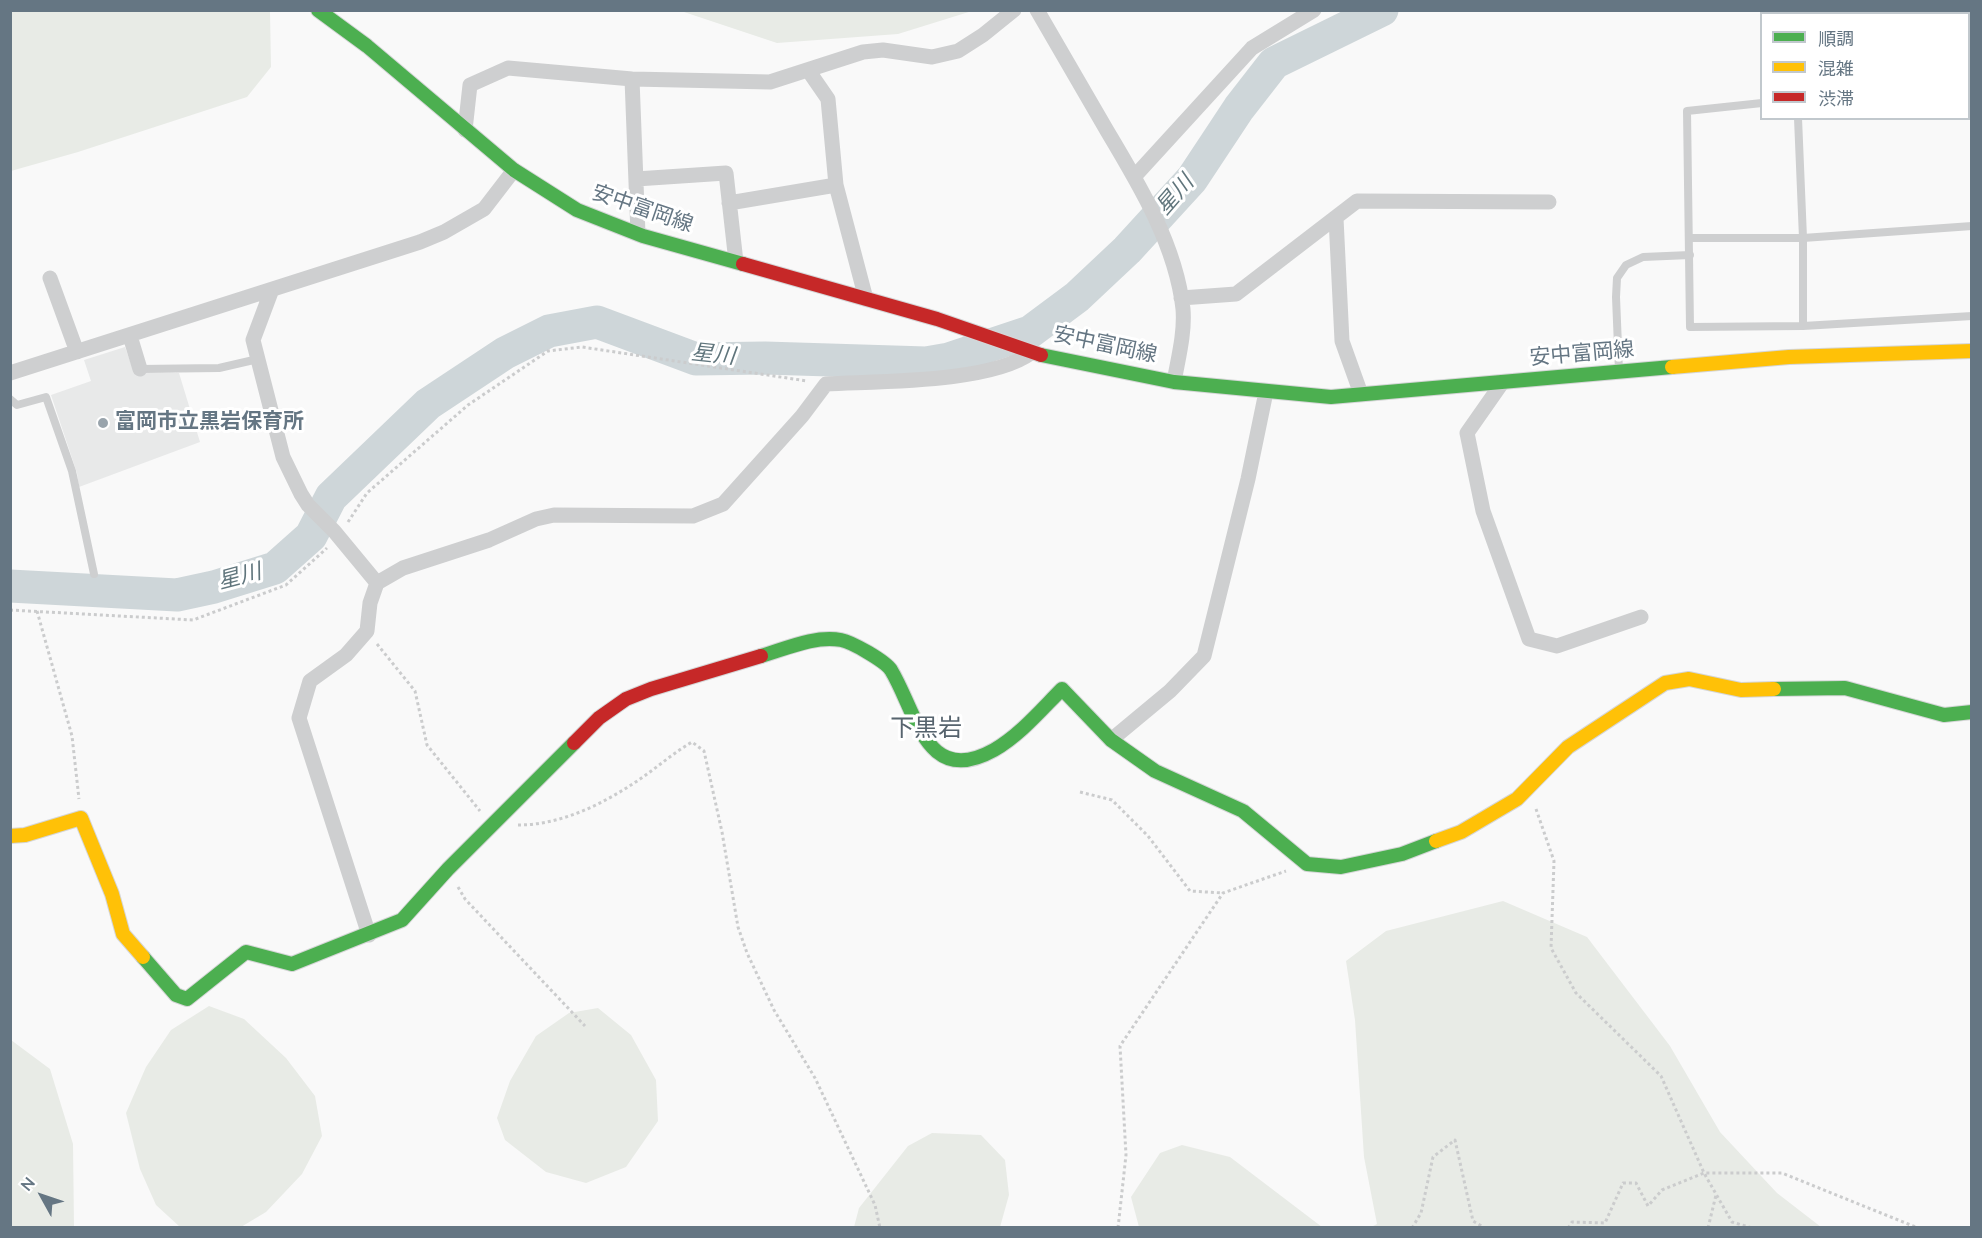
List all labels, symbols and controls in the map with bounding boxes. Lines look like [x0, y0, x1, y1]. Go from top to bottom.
legend [1760, 12, 1970, 120]
text: 順調 [1818, 27, 1854, 51]
text: 混雑 [1818, 57, 1854, 81]
text: 渋滞 [1818, 87, 1854, 111]
water label: 星川 [1152, 171, 1200, 221]
street label: 安中富岡線 [588, 181, 696, 239]
street label: 安中富岡線 [1051, 323, 1159, 369]
street label: 安中富岡線 [1529, 338, 1635, 372]
water label: 星川 [690, 341, 736, 371]
place label: 富岡市立黒岩保育所 [115, 410, 304, 436]
marker: 富岡市立黒岩保育所 [96, 416, 110, 430]
water label: 星川 [215, 560, 265, 596]
district label: 下黒岩 [890, 716, 962, 744]
north arrow [12, 1166, 72, 1226]
text: N [16, 1173, 40, 1196]

